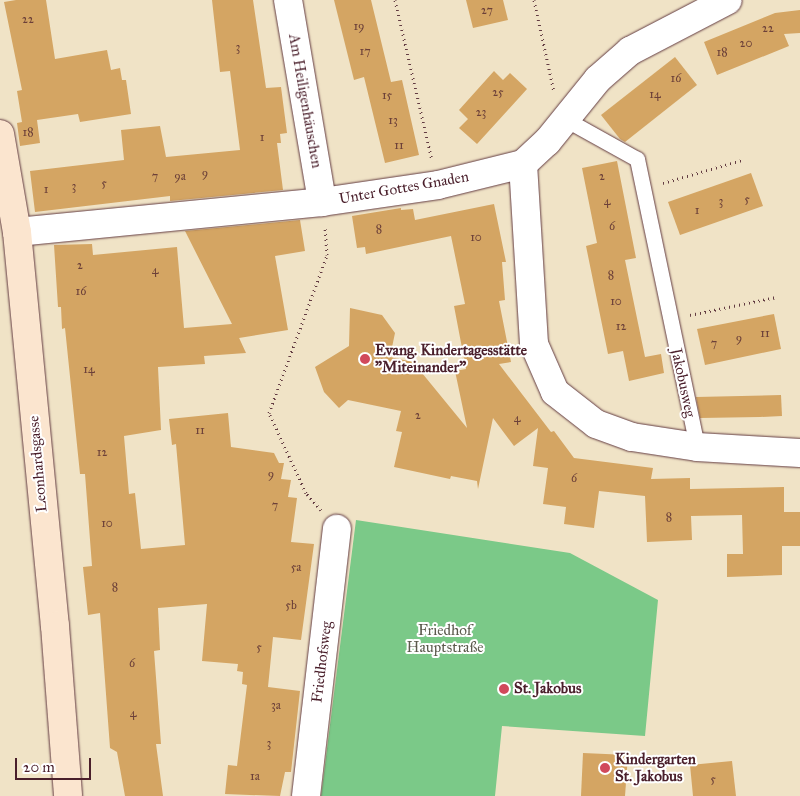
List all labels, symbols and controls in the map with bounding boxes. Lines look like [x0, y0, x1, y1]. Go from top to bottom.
house number: 27 [481, 4, 493, 18]
house number: 22 [22, 13, 34, 27]
house number: 19 [353, 20, 365, 34]
house number: 22 [762, 22, 774, 36]
street label: Am Heiligenhäuschen [284, 33, 326, 169]
house number: 20 [740, 37, 752, 51]
house number: 3 [236, 41, 240, 55]
house number: 17 [359, 45, 371, 59]
house number: 18 [716, 46, 728, 60]
house number: 16 [671, 72, 681, 86]
house number: 25 [492, 86, 504, 100]
house number: 14 [649, 88, 661, 102]
house number: 15 [382, 89, 392, 103]
house number: 23 [476, 106, 486, 120]
house number: 13 [388, 114, 398, 128]
house number: 18 [22, 126, 34, 140]
house number: 1 [260, 131, 264, 145]
house number: 11 [394, 139, 404, 153]
house number: 9 [202, 167, 208, 181]
street label: Unter Gottes Gnaden [338, 168, 470, 208]
house number: 7 [152, 170, 158, 184]
house number: 9a [174, 170, 186, 184]
house number: 2 [599, 170, 605, 184]
house number: 5 [101, 177, 107, 191]
house number: 3 [72, 180, 76, 194]
house number: 1 [44, 183, 48, 197]
house number: 5 [744, 193, 750, 207]
house number: 4 [604, 195, 610, 209]
house number: 3 [719, 195, 723, 209]
house number: 1 [695, 204, 699, 218]
house number: 6 [609, 220, 615, 234]
house number: 8 [376, 223, 382, 237]
house number: 10 [470, 231, 482, 245]
house number: 2 [77, 259, 83, 273]
house number: 4 [152, 264, 158, 278]
house number: 8 [608, 269, 614, 283]
house number: 16 [76, 285, 86, 299]
house number: 10 [610, 295, 622, 309]
house number: 12 [616, 320, 626, 334]
house number: 11 [760, 327, 770, 341]
house number: 9 [736, 332, 742, 346]
house number: 7 [711, 337, 717, 351]
place label: Evang. Kindertagesstätte "Miteinander" [375, 341, 527, 376]
street label: Jakobusweg [667, 347, 699, 419]
marker: Evang. Kindertagesstätte "Miteinander" [359, 353, 371, 365]
house number: 14 [83, 363, 95, 377]
house number: 2 [415, 409, 421, 423]
house number: 4 [514, 412, 520, 426]
street label: Leonhardsgasse [25, 415, 51, 513]
house number: 11 [195, 424, 205, 438]
house number: 12 [97, 446, 107, 460]
house number: 9 [268, 468, 274, 482]
house number: 6 [571, 472, 577, 486]
house number: 7 [272, 499, 278, 513]
house number: 8 [666, 511, 672, 525]
house number: 10 [101, 517, 113, 531]
house number: 5a [291, 561, 301, 575]
house number: 8 [112, 581, 118, 595]
house number: 5b [285, 599, 297, 613]
street label: Friedhofsweg [308, 620, 336, 704]
park label: Friedhof Hauptstraße [407, 621, 483, 656]
house number: 5 [256, 641, 262, 655]
house number: 6 [129, 657, 135, 671]
place label: St. Jakobus [514, 680, 582, 698]
marker: St. Jakobus [498, 683, 510, 695]
house number: 3a [271, 699, 281, 713]
house number: 4 [130, 707, 136, 721]
house number: 3 [267, 737, 271, 751]
scale bar [18, 748, 94, 780]
place label: Kindergarten St. Jakobus [615, 750, 696, 785]
text: 20 m [23, 758, 55, 776]
marker: Kindergarten St. Jakobus [599, 762, 611, 774]
house number: 1a [250, 770, 260, 784]
house number: 5 [710, 773, 716, 787]

